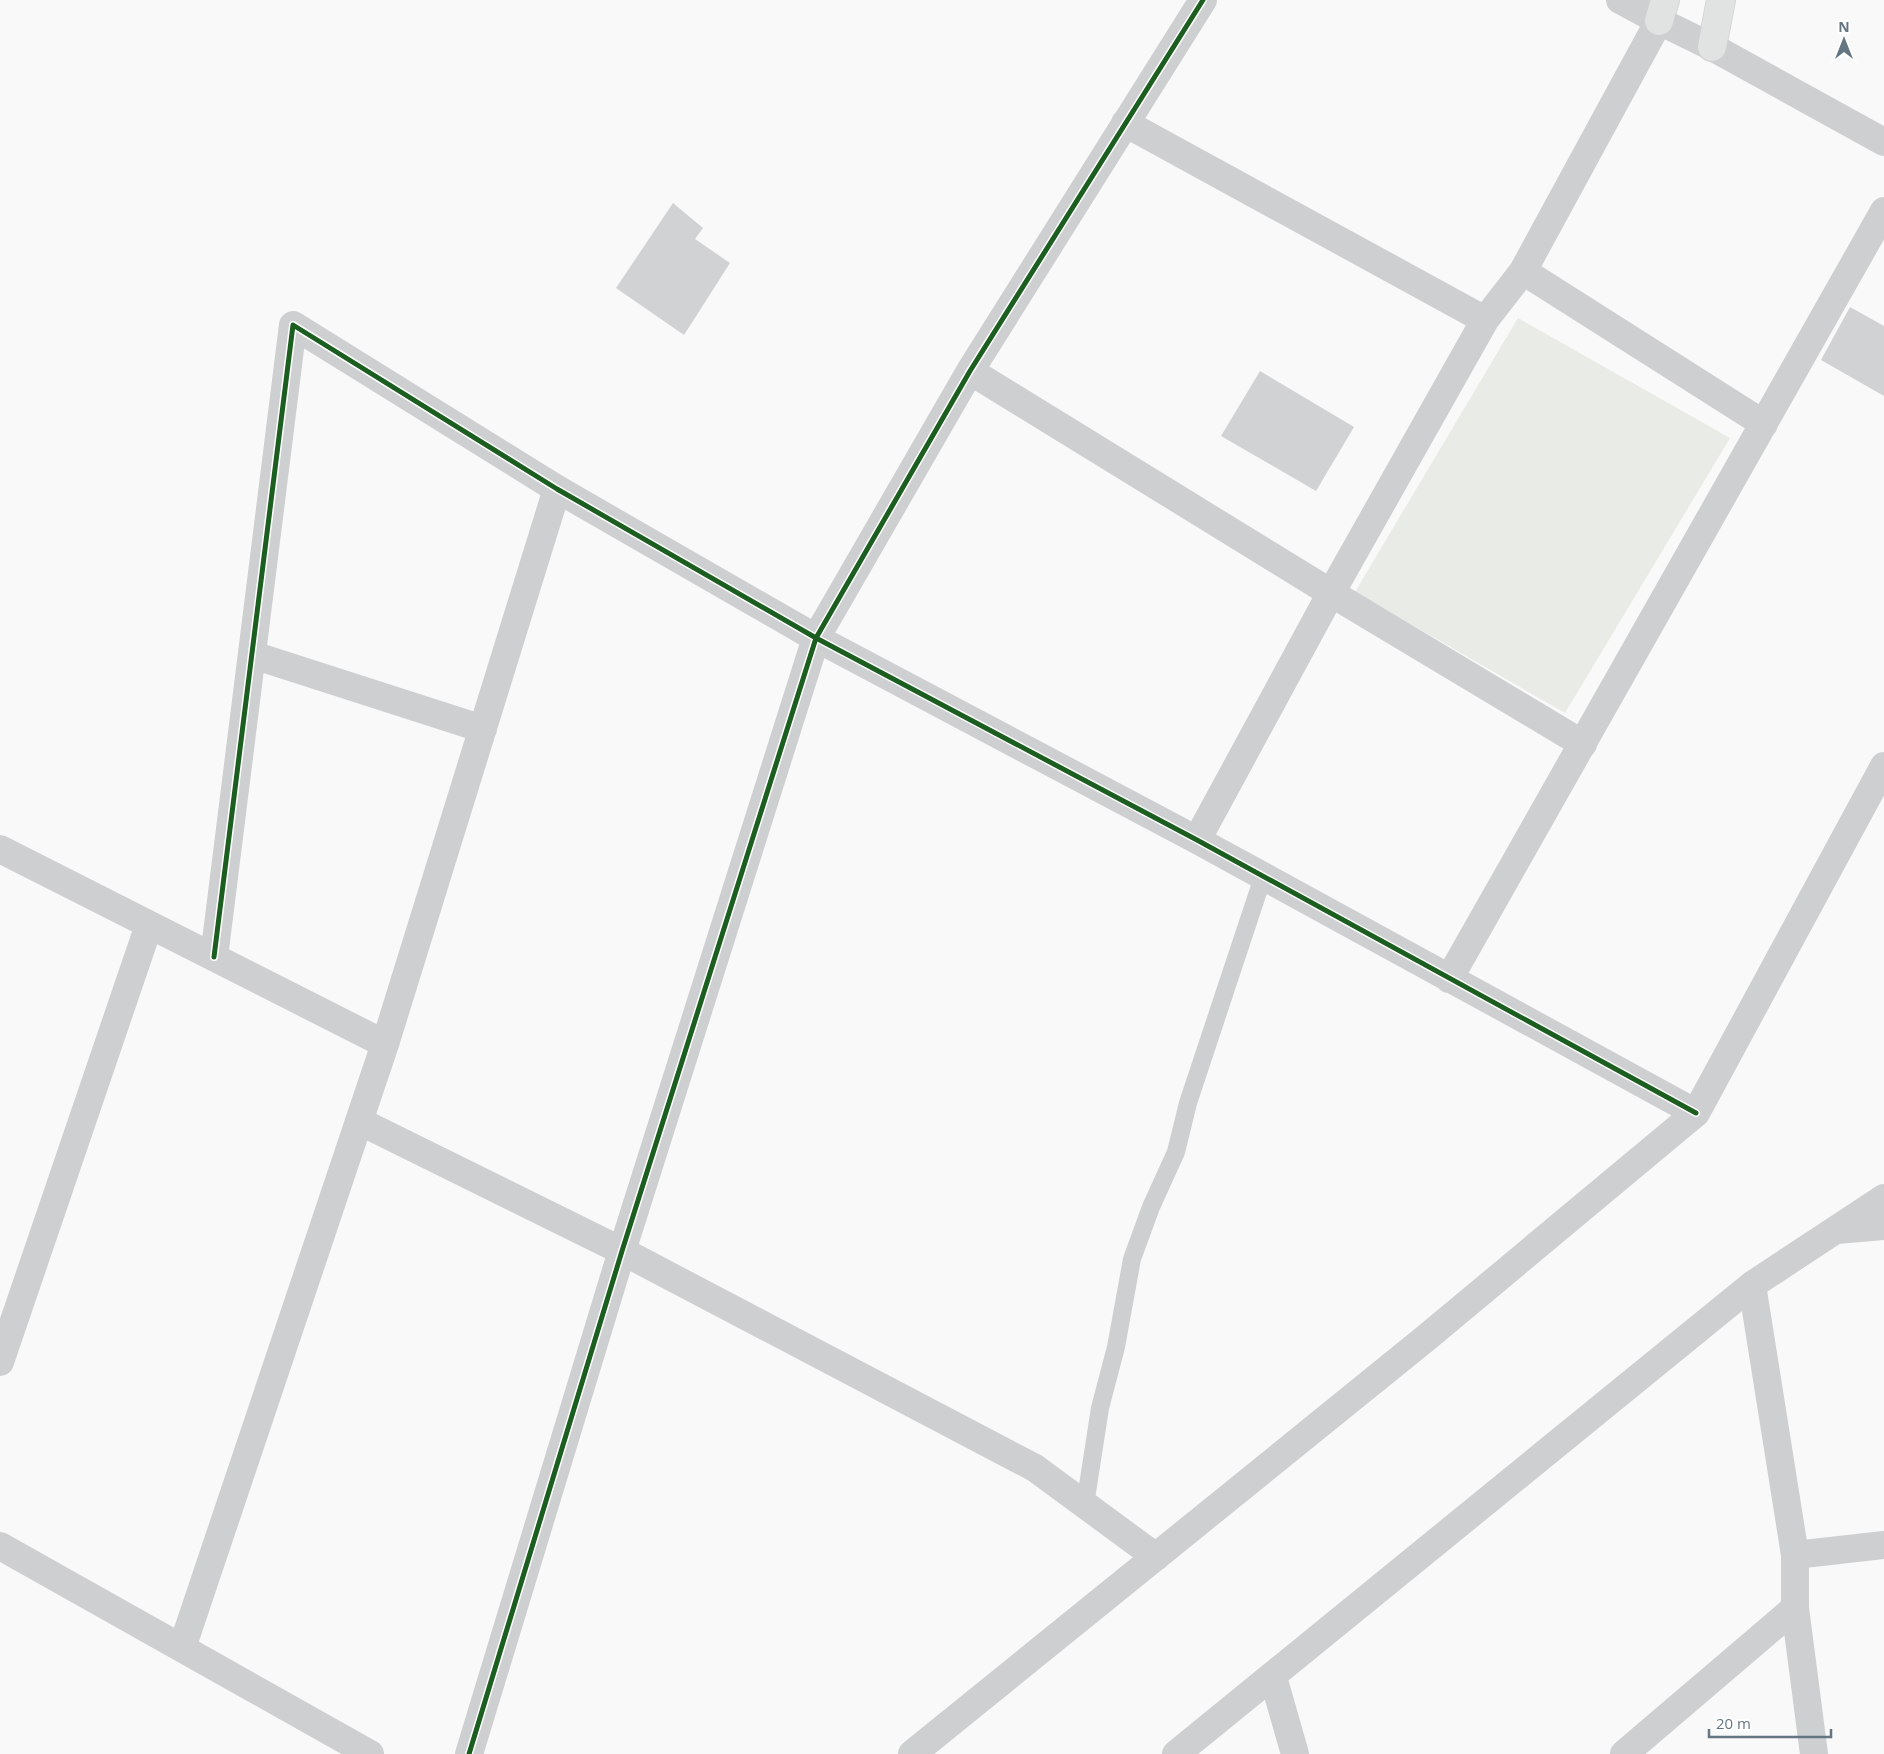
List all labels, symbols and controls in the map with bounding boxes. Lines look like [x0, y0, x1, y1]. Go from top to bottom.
north arrow [1819, 15, 1869, 65]
text: N [1838, 17, 1850, 36]
scale bar [1709, 1706, 1832, 1738]
text: 20 m [1716, 1713, 1751, 1733]

